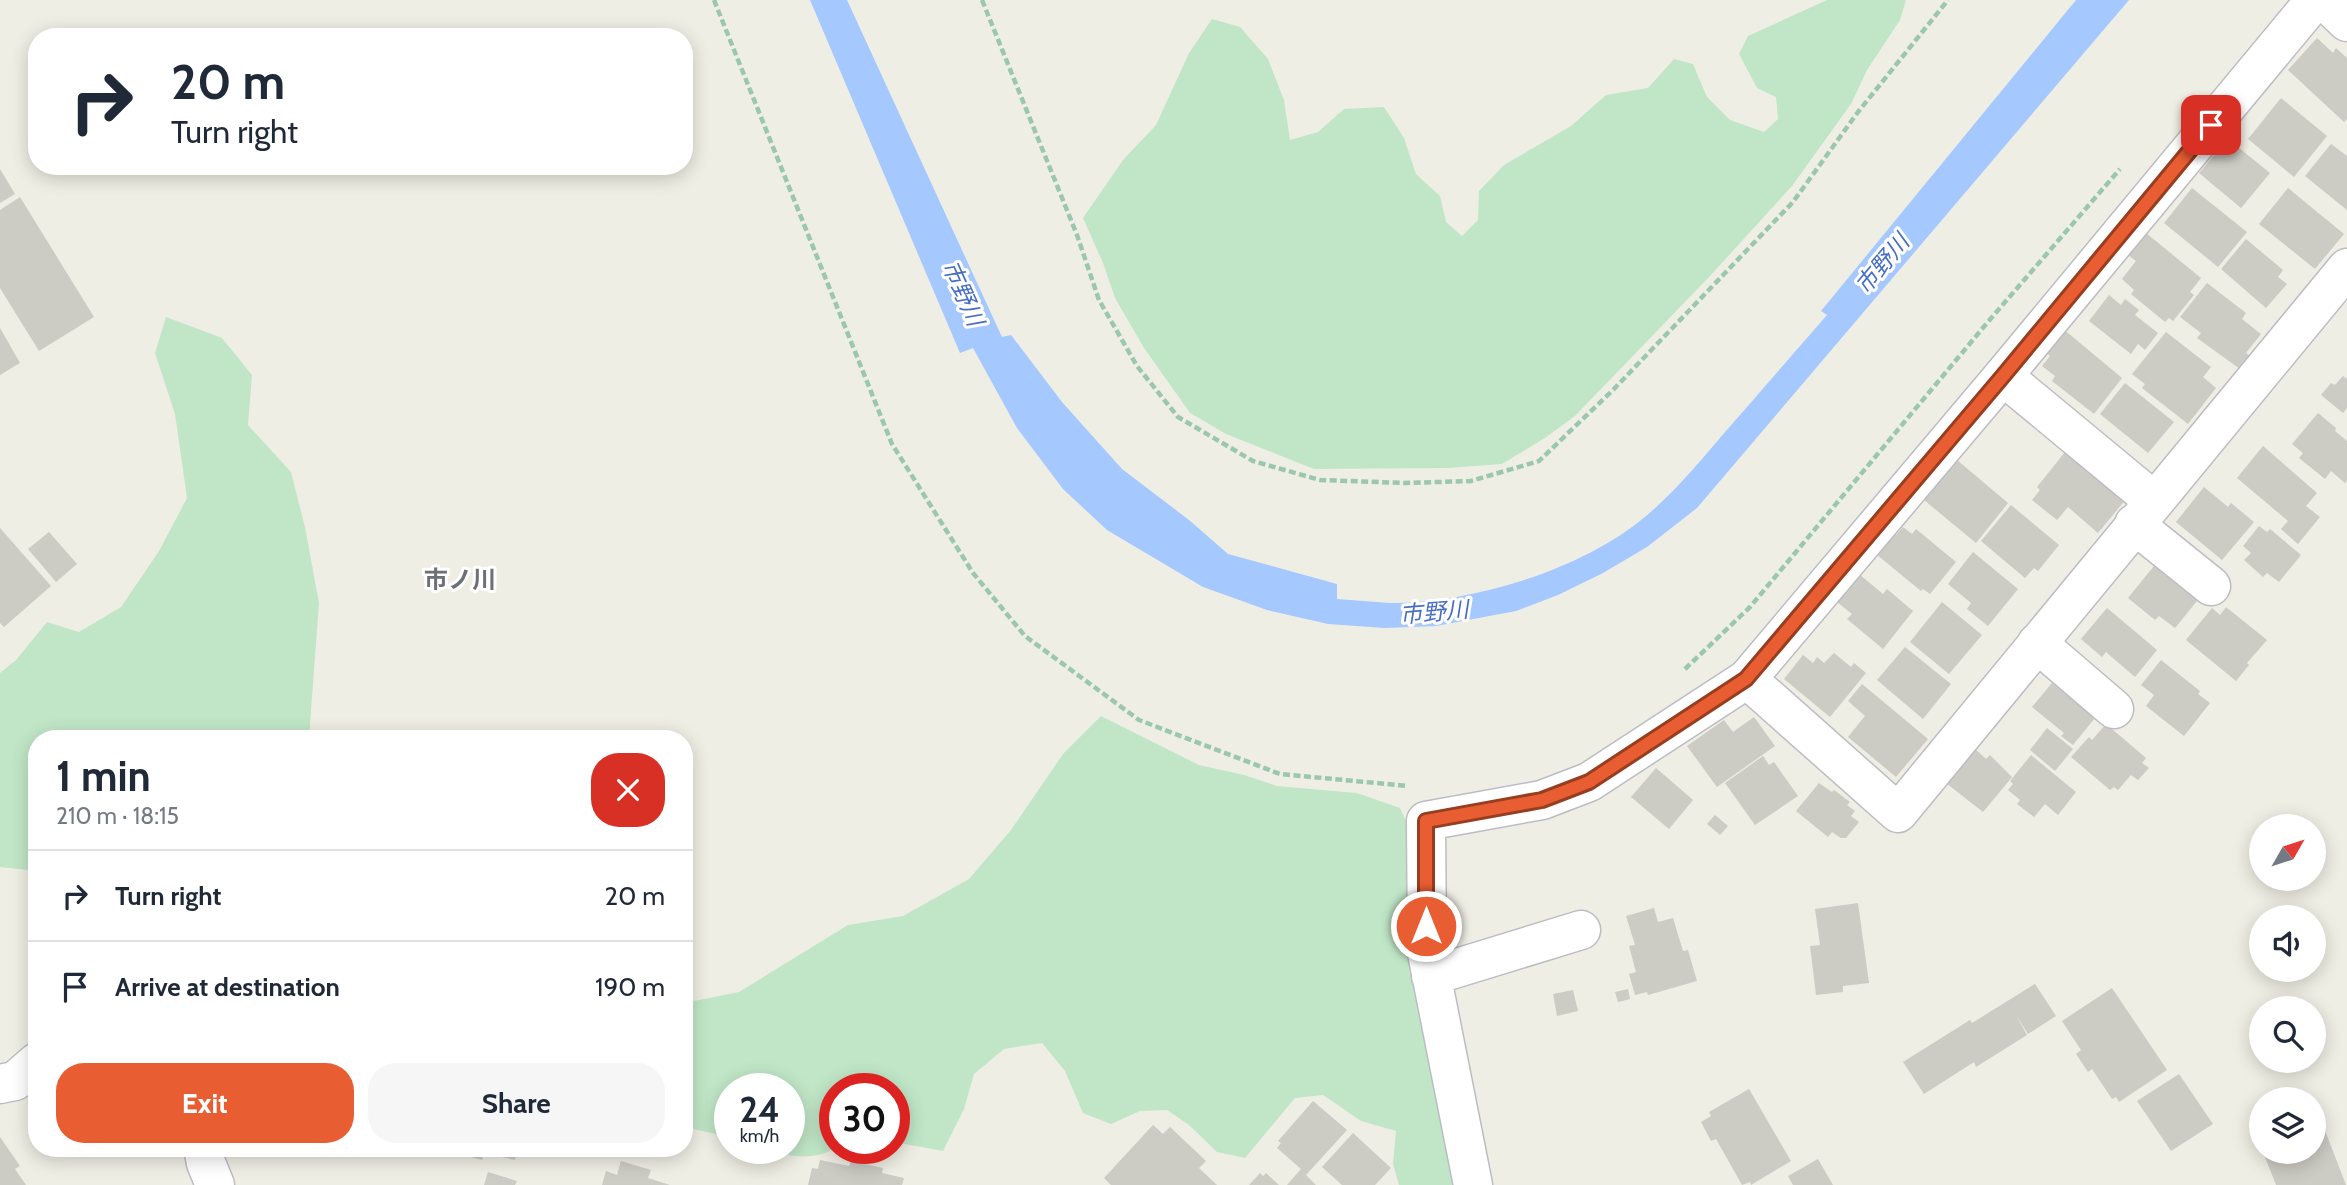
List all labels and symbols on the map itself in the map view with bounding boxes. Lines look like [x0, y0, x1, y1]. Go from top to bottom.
pin [2181, 95, 2241, 155]
water label: 市野川 [1849, 226, 1917, 299]
water label: 市野川 [936, 256, 991, 333]
district label: 市ノ川 [424, 565, 496, 594]
water label: 市野川 [1398, 595, 1473, 629]
north arrow [2249, 814, 2326, 891]
position arrow [1389, 889, 1463, 963]
speed limit sign: 30 [819, 1073, 910, 1164]

